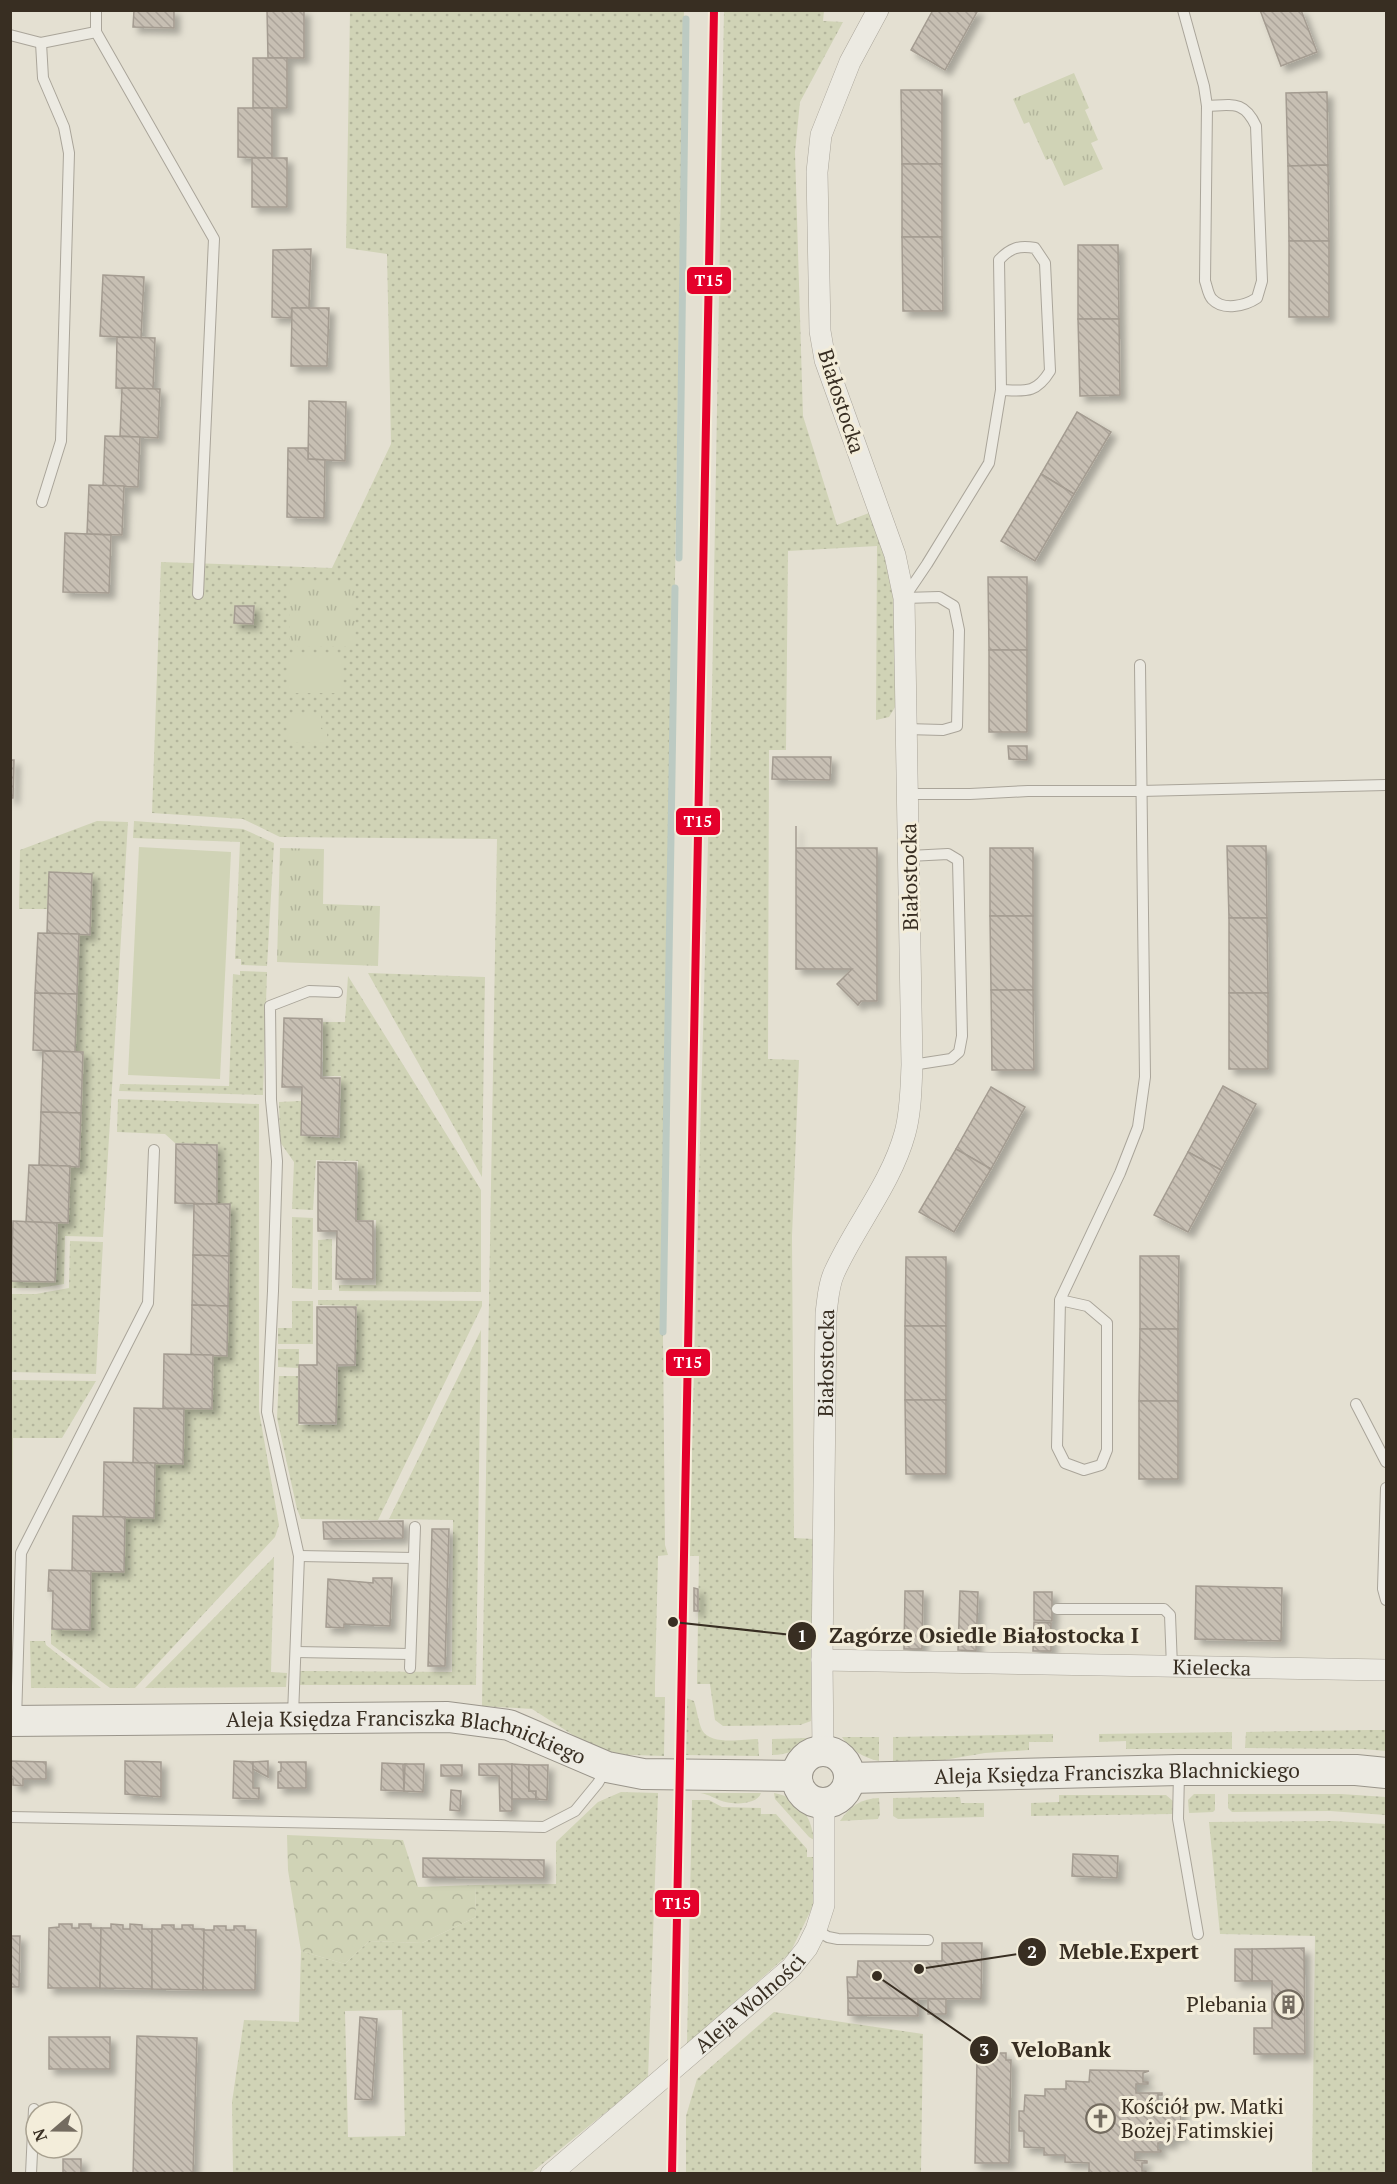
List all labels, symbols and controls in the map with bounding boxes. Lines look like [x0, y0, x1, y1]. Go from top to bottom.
line badge: T15 [686, 266, 732, 295]
text: T15 [695, 269, 723, 291]
street label: Białostocka [812, 345, 872, 457]
line badge: T15 [675, 807, 721, 836]
text: T15 [684, 810, 712, 832]
street label: Białostocka [894, 822, 924, 931]
street label: Białostocka [811, 1308, 840, 1417]
line badge: T15 [665, 1348, 711, 1377]
text: T15 [674, 1351, 702, 1373]
callout: Zagórze Osiedle Białostocka I [787, 1616, 1151, 1656]
text: Zagórze Osiedle Białostocka I [829, 1620, 1139, 1649]
text: 1 [797, 1623, 807, 1647]
street label: Kielecka [1172, 1652, 1252, 1682]
street label: Aleja Księdza Franciszka Blachnickiego [226, 1703, 590, 1770]
street label: Aleja Księdza Franciszka Blachnickiego [934, 1756, 1300, 1790]
line badge: T15 [654, 1889, 700, 1918]
text: T15 [663, 1892, 691, 1914]
callout: Meble.Expert [1017, 1932, 1210, 1972]
text: Meble.Expert [1059, 1936, 1199, 1965]
text: 2 [1027, 1939, 1037, 1963]
street label: Aleja Wolności [688, 1948, 811, 2059]
building icon: Plebania [1272, 1988, 1304, 2020]
place label: Plebania [1186, 1990, 1267, 2018]
callout: VeloBank [969, 2030, 1123, 2070]
text: VeloBank [1011, 2034, 1111, 2063]
text: 3 [979, 2037, 989, 2061]
place label: Kościół pw. Matki Bożej Fatimskiej [1121, 2092, 1284, 2144]
north arrow [24, 2100, 84, 2160]
church icon: Kościół pw. Matki Bożej Fatimskiej [1084, 2102, 1116, 2134]
text: N [27, 2126, 52, 2145]

